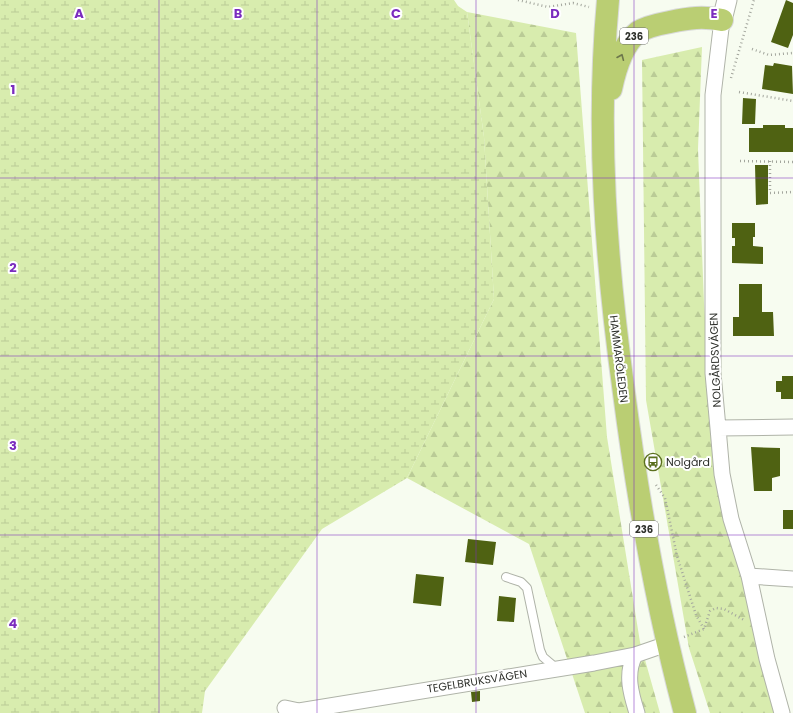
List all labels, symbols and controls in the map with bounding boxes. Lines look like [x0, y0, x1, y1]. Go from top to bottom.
text: A [74, 4, 84, 23]
text: B [234, 4, 243, 23]
text: C [391, 4, 401, 23]
text: D [550, 4, 560, 23]
text: E [710, 4, 718, 23]
road number: 236 [620, 28, 648, 44]
one-way arrow [617, 54, 625, 61]
text: 1 [11, 80, 15, 99]
text: 2 [9, 258, 17, 277]
street label: NOLGÅRDSVÄGEN [705, 312, 725, 408]
street label: HAMMARÖLEDEN [606, 314, 632, 404]
text: 3 [9, 436, 17, 455]
bus stop icon: Nolgård [643, 452, 663, 472]
place label: Nolgård [666, 454, 710, 470]
road number: 236 [630, 521, 658, 537]
text: 4 [9, 614, 18, 633]
street label: TEGELBRUKSVÄGEN [426, 665, 528, 697]

